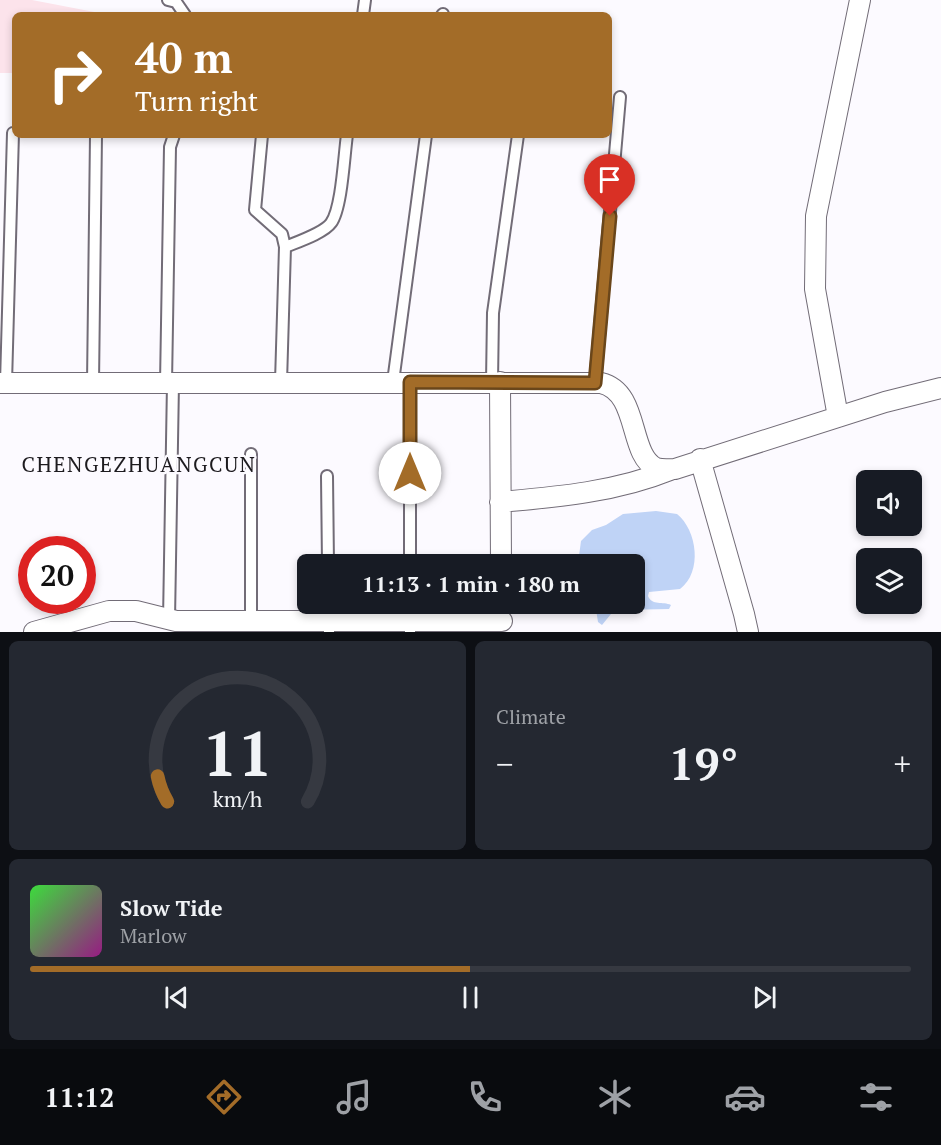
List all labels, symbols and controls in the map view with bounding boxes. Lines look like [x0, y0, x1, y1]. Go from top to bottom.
text: 40 m [135, 29, 233, 85]
icon: right [36, 36, 114, 114]
text: Turn right [135, 83, 258, 119]
pin [584, 154, 635, 216]
icon: arrive [593, 163, 626, 196]
position arrow [378, 441, 442, 505]
district label: CHENGEZHUANGCUN [22, 450, 256, 478]
map controls [856, 470, 922, 614]
button: sound [856, 470, 922, 536]
speed limit sign: 20 [18, 536, 96, 614]
button: layers [856, 548, 922, 614]
text: 11:13 · 1 min · 180 m [362, 569, 580, 598]
text: Climate [496, 703, 566, 730]
text: 11 [202, 711, 273, 794]
text: 19° [669, 733, 738, 793]
text: − [496, 742, 514, 785]
text: + [893, 742, 911, 785]
text: km/h [213, 786, 263, 814]
text: Slow Tide [120, 893, 223, 922]
text: Marlow [120, 922, 187, 949]
icon: previous [160, 981, 193, 1014]
icon: pause [454, 981, 487, 1014]
icon: next [748, 981, 781, 1014]
icon: directions [203, 1076, 245, 1118]
icon: music [333, 1076, 375, 1118]
icon: phone [464, 1076, 506, 1118]
icon: climate [594, 1076, 636, 1118]
icon: car [724, 1076, 766, 1118]
icon: filters [855, 1076, 897, 1118]
text: 11:12 [44, 1079, 114, 1115]

